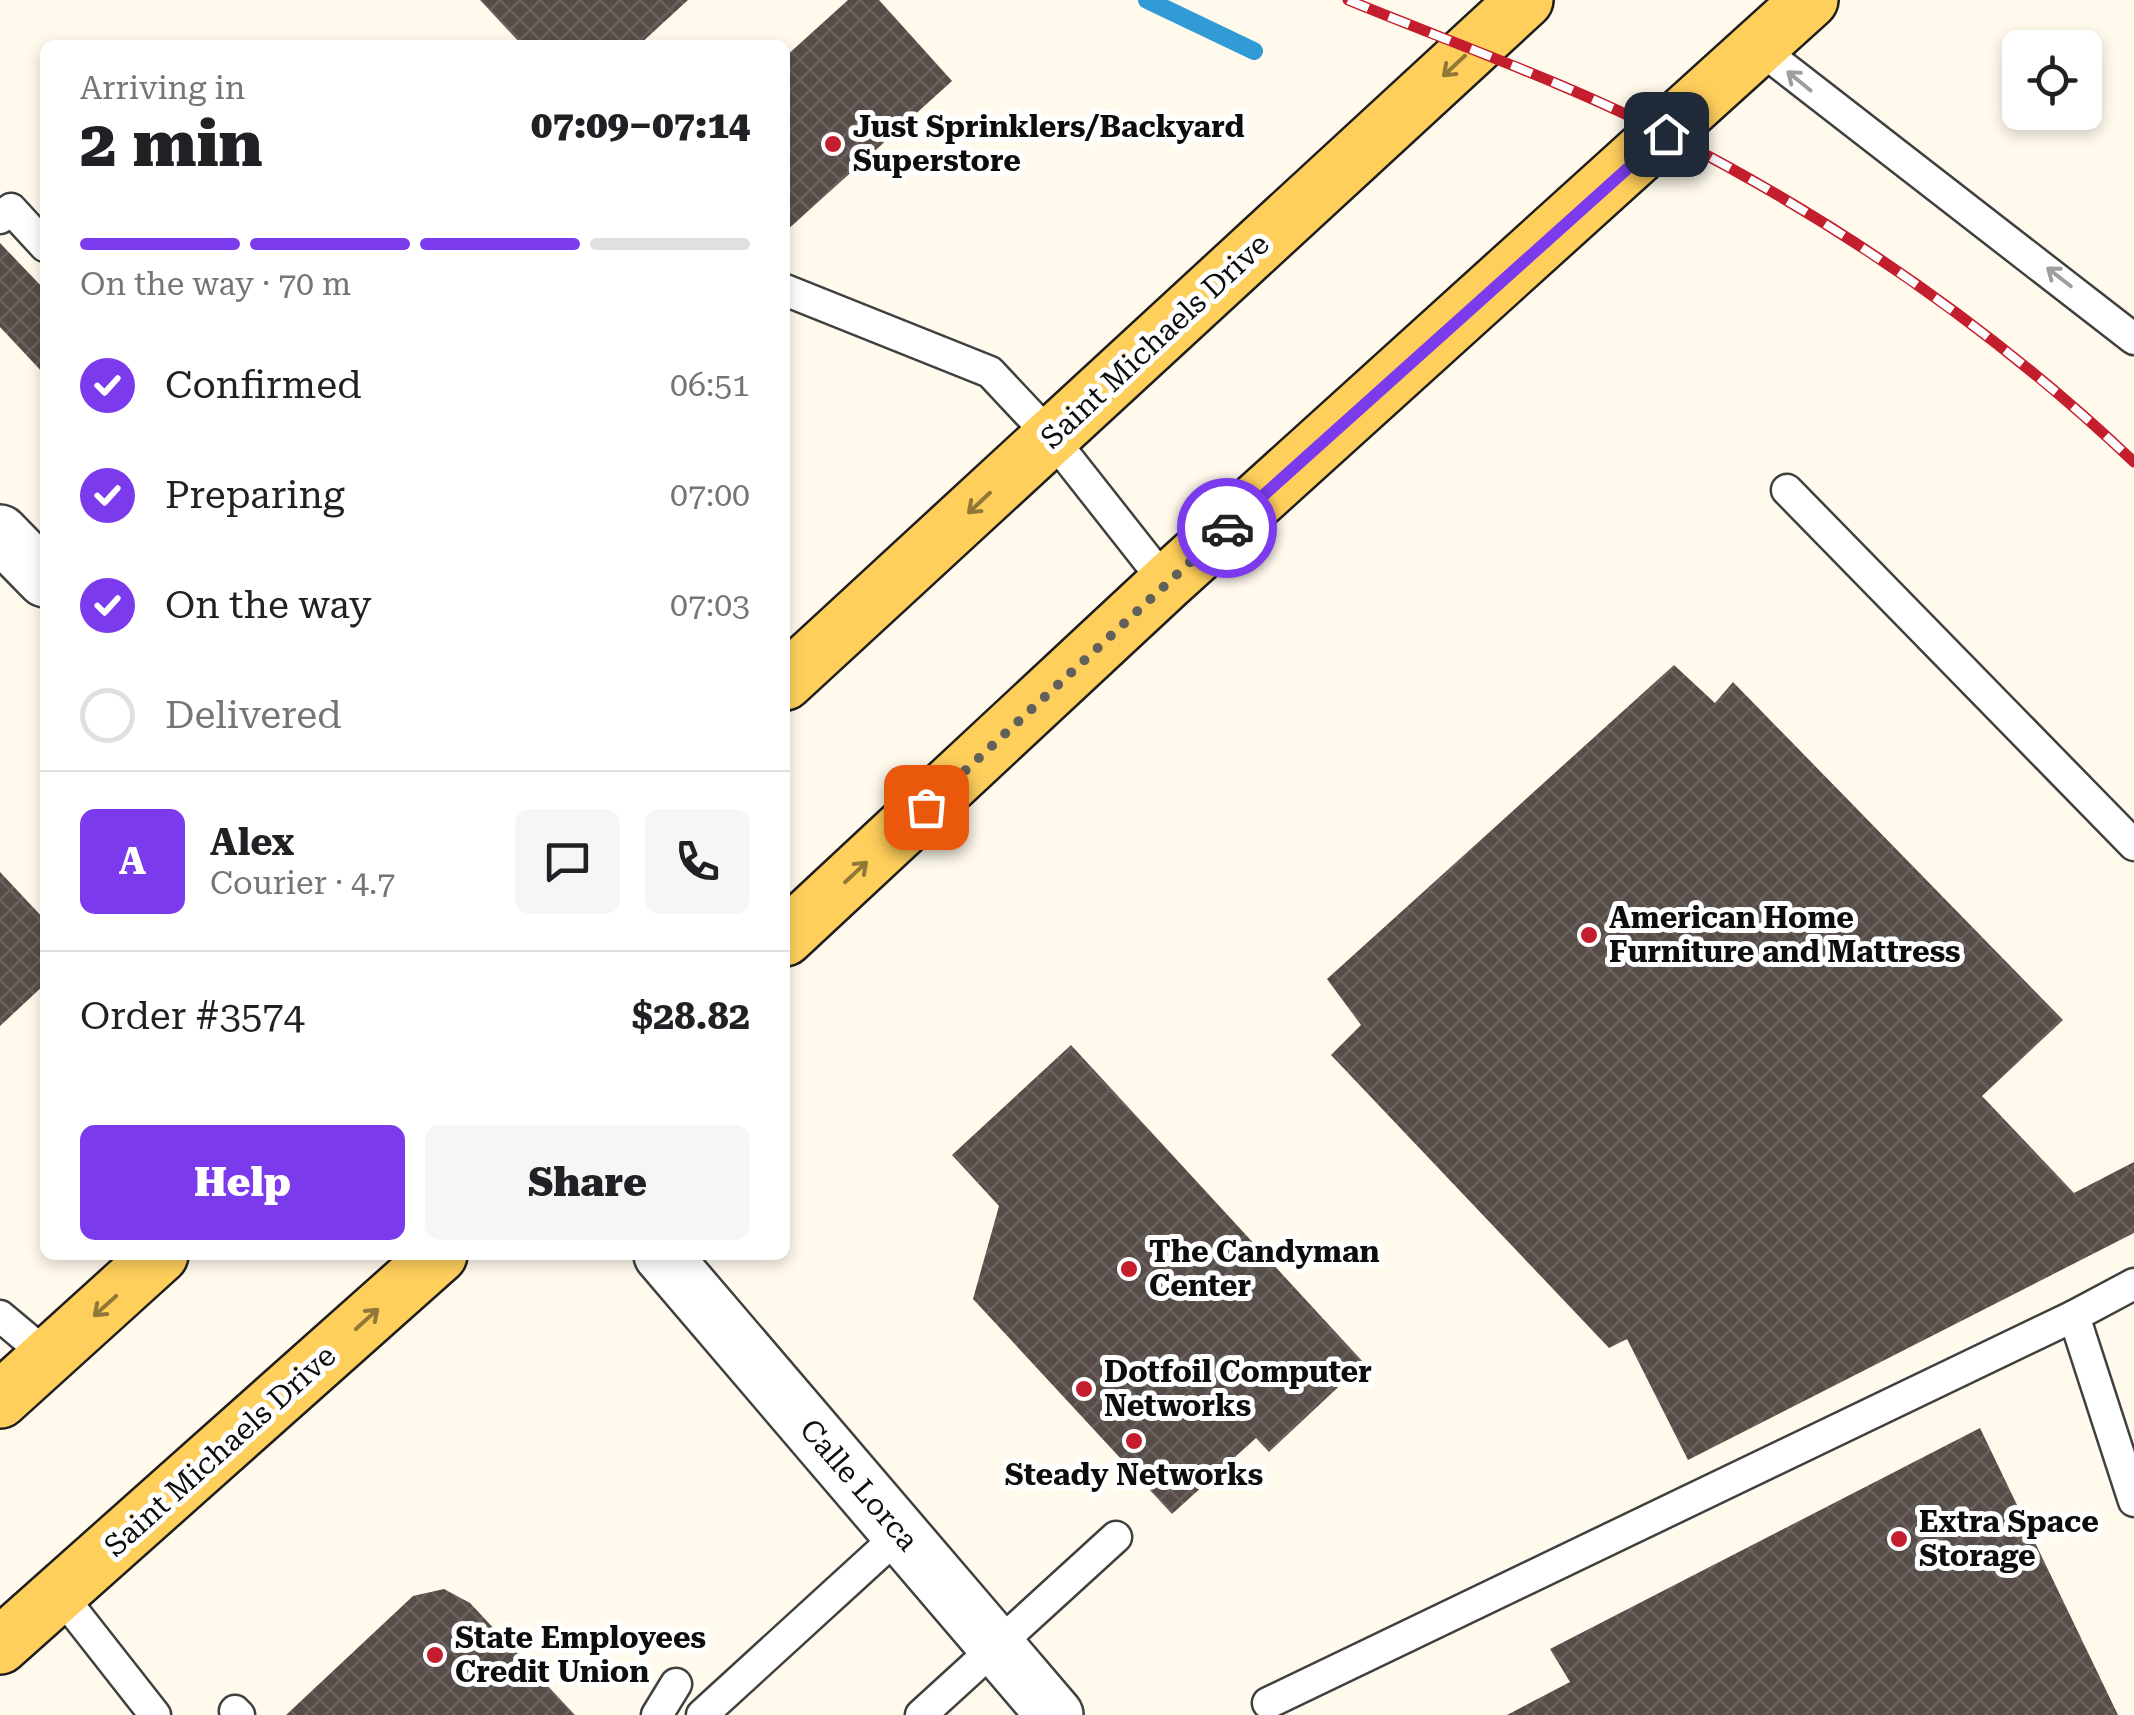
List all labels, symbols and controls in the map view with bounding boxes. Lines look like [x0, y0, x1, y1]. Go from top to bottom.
map controls [2002, 30, 2102, 130]
button: locate [2002, 30, 2102, 130]
one-way arrow [1442, 54, 1467, 77]
text: Arriving in [80, 69, 245, 107]
one-way arrow [1787, 70, 1813, 92]
pin [1624, 92, 1709, 177]
text: 07:09–07:14 [531, 103, 750, 147]
text: 2 min [80, 106, 263, 182]
icon: home [1639, 107, 1694, 162]
place label: Just Sprinklers/Backyard Superstore [853, 109, 1245, 178]
marker: Just Sprinklers/Backyard Superstore [822, 133, 844, 155]
street label: Saint Michaels Drive [1034, 226, 1276, 455]
text: On the way · 70 m [80, 265, 351, 303]
one-way arrow [2046, 266, 2072, 288]
icon: check [80, 358, 135, 413]
text: Confirmed [165, 363, 362, 407]
text: 06:51 [670, 366, 750, 404]
icon: check [80, 468, 135, 523]
text: Preparing [165, 473, 345, 517]
text: 07:00 [670, 476, 750, 514]
courier [1177, 478, 1277, 578]
one-way arrow [967, 491, 992, 514]
icon: car [1200, 501, 1255, 556]
icon: check [80, 578, 135, 633]
text: On the way [165, 583, 371, 627]
text: 07:03 [670, 586, 750, 624]
text: Delivered [165, 693, 342, 737]
pin [884, 765, 969, 850]
icon: bag [899, 780, 954, 835]
button: chat [515, 809, 620, 914]
button: phone [645, 809, 750, 914]
text: Alex [210, 820, 294, 864]
text: A [119, 839, 146, 883]
one-way arrow [843, 861, 868, 884]
text: Courier · 4.7 [210, 864, 395, 902]
place label: American Home Furniture and Mattress [1609, 900, 1961, 969]
marker: American Home Furniture and Mattress [1578, 924, 1600, 946]
text: Order #3574 [80, 994, 305, 1038]
text: $28.82 [632, 994, 750, 1038]
button: Help [80, 1125, 405, 1240]
button: Share [425, 1125, 750, 1240]
place label: The Candyman Center [1149, 1234, 1380, 1303]
marker: The Candyman Center [1118, 1258, 1140, 1280]
one-way arrow [93, 1294, 118, 1317]
one-way arrow [354, 1308, 379, 1331]
street label: Saint Michaels Drive [97, 1338, 342, 1564]
place label: Dotfoil Computer Networks [1104, 1354, 1372, 1423]
marker: Dotfoil Computer Networks [1073, 1378, 1095, 1400]
street label: Calle Lorca [793, 1412, 926, 1558]
marker: Steady Networks [1123, 1430, 1145, 1452]
place label: Steady Networks [1005, 1457, 1263, 1492]
place label: Extra Space Storage [1919, 1504, 2099, 1573]
marker: Extra Space Storage [1888, 1528, 1910, 1550]
place label: State Employees Credit Union [455, 1620, 706, 1689]
marker: State Employees Credit Union [424, 1644, 446, 1666]

